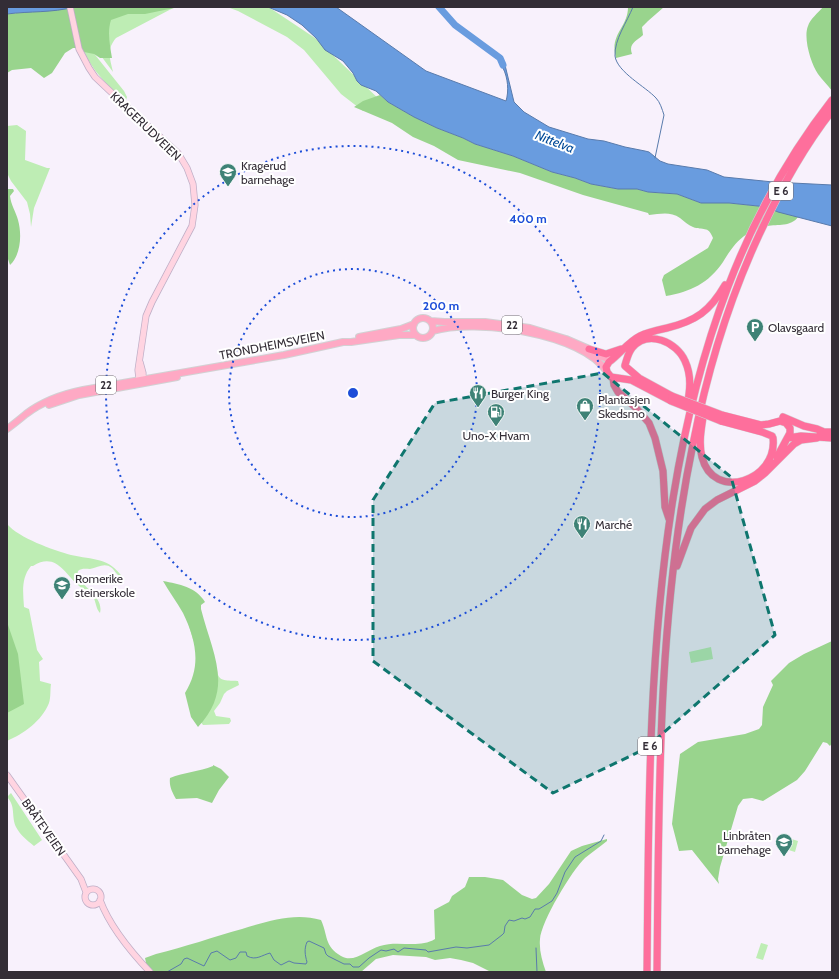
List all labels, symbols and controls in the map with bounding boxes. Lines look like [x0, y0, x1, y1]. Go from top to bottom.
street label: KRAGERUDVEIEN [107, 88, 185, 164]
water label: Nittelva [533, 126, 577, 156]
place label: Kragerud barnehage [241, 158, 294, 187]
school or university icon: Kragerud barnehage [218, 162, 238, 187]
road number: E 6 [769, 182, 793, 200]
text: 400 m [509, 211, 547, 226]
text: 200 m [423, 298, 459, 313]
road number: 22 [502, 316, 522, 334]
parking icon: Olavsgaard [745, 317, 765, 342]
place label: Olavsgaard [768, 320, 824, 335]
street label: TRONDHEIMSVEIEN [218, 327, 326, 363]
road number: 22 [96, 376, 116, 394]
restaurant icon: Burger King [468, 383, 488, 408]
centre of rings [346, 386, 360, 400]
place label: Burger King [491, 386, 550, 401]
place label: Plantasjen Skedsmo [598, 392, 650, 421]
shop icon: Plantasjen Skedsmo [575, 396, 595, 421]
fuel station icon: Uno-X Hvam [486, 402, 506, 427]
place label: Uno-X Hvam [462, 428, 530, 443]
restaurant icon: Marché [572, 514, 592, 539]
place label: Marché [595, 517, 632, 532]
place label: Romerike steinerskole [75, 571, 135, 600]
school or university icon: Romerike steinerskole [52, 575, 72, 600]
road number: E 6 [638, 737, 662, 755]
street label: BRÅTEVEIEN [19, 796, 69, 858]
place label: Linbråten barnehage [718, 828, 771, 857]
school or university icon: Linbråten barnehage [774, 832, 794, 857]

